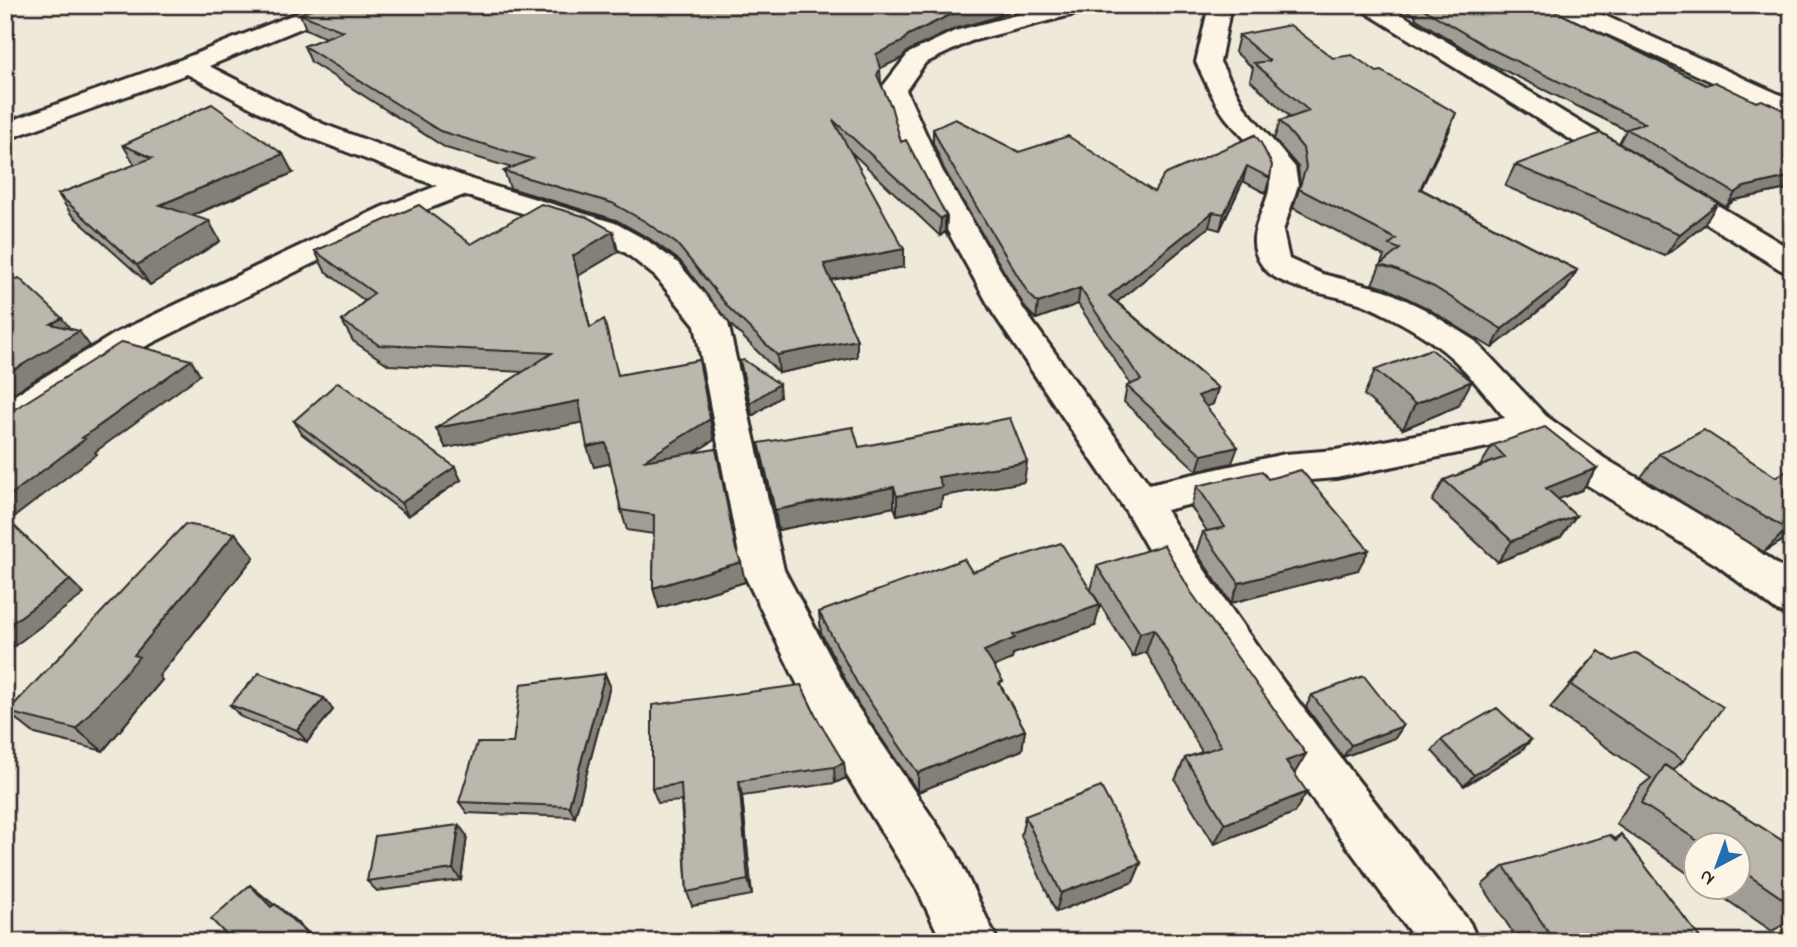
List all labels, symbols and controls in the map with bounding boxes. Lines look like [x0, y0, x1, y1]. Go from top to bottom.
north arrow [1682, 832, 1752, 902]
text: N [1694, 862, 1721, 891]

